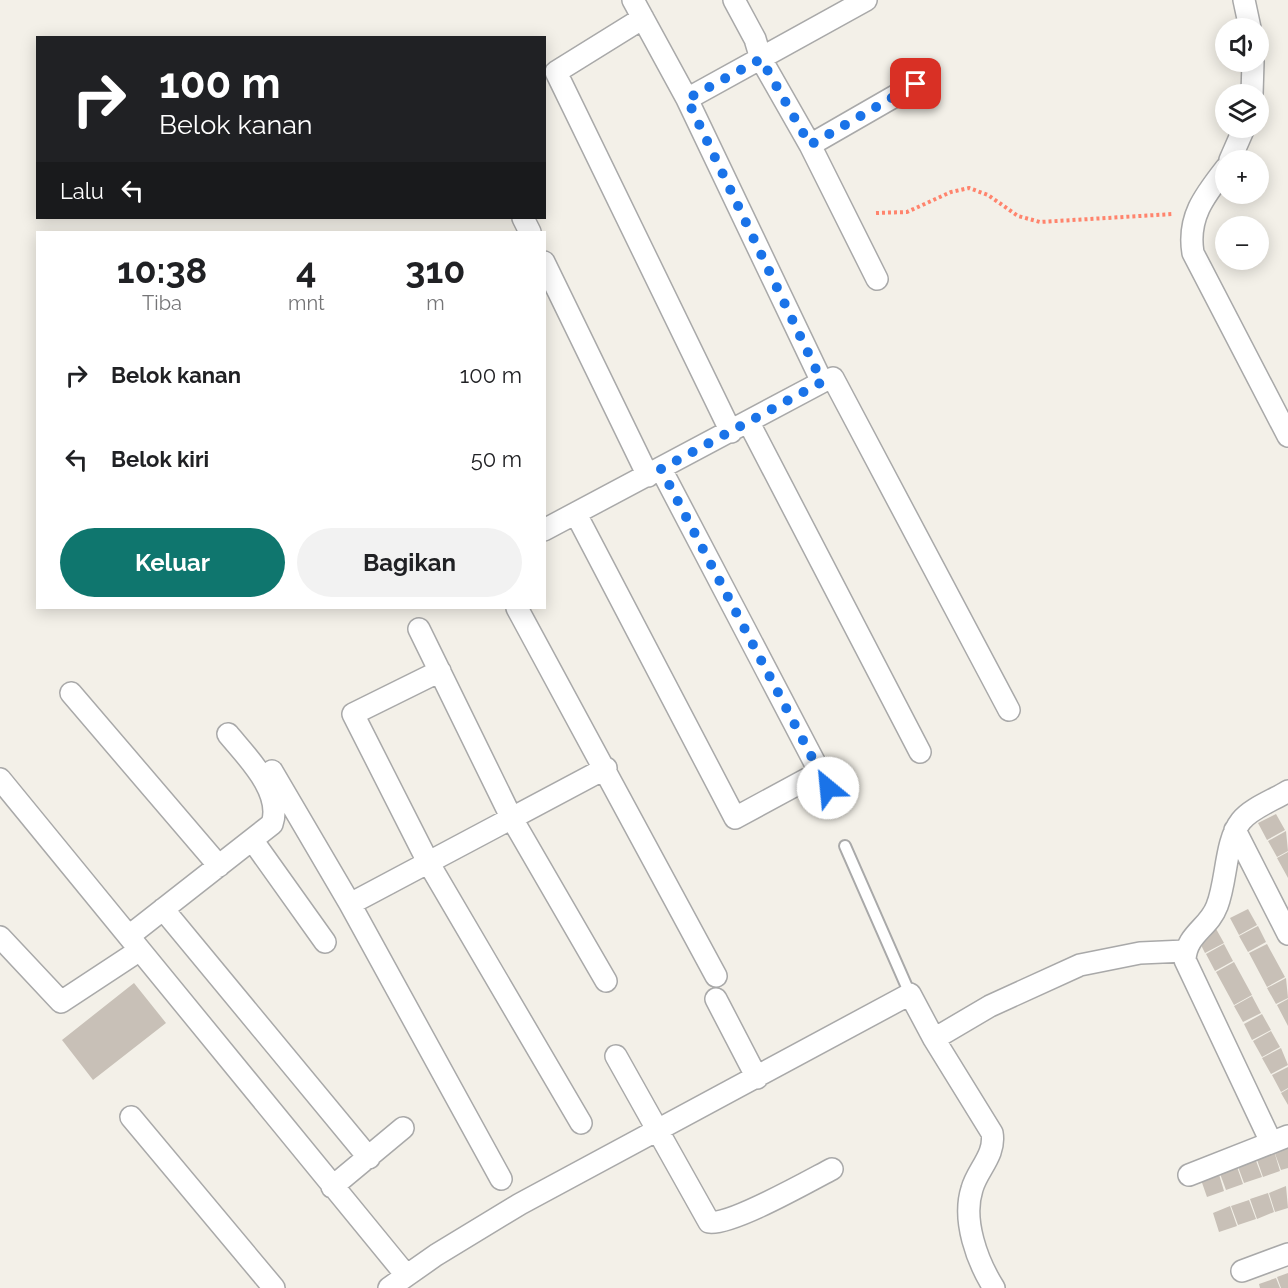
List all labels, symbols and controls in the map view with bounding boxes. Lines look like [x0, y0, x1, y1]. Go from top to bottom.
map controls [1215, 18, 1269, 270]
button: sound [1215, 18, 1269, 72]
pin [890, 58, 941, 109]
text: 100 m [159, 59, 281, 108]
icon: right [60, 60, 138, 138]
icon: arrive [899, 67, 932, 100]
button: layers [1215, 84, 1269, 138]
text: Belok kanan [159, 109, 313, 140]
button: + [1215, 150, 1269, 204]
icon: left [116, 174, 149, 207]
text: Lalu [60, 178, 104, 204]
button: − [1215, 216, 1269, 270]
text: 10:38 [117, 249, 207, 291]
text: 4 [296, 249, 317, 291]
text: 310 [405, 249, 465, 291]
text: Tiba [142, 291, 182, 315]
text: mnt [288, 291, 325, 315]
text: m [426, 291, 445, 315]
icon: right [60, 359, 93, 392]
text: Belok kanan [111, 362, 241, 388]
text: 100 m [460, 362, 522, 388]
icon: left [60, 443, 93, 476]
text: Belok kiri [111, 446, 209, 472]
text: 50 m [471, 446, 522, 472]
button: Keluar [60, 528, 285, 597]
button: Bagikan [297, 528, 522, 597]
position arrow [796, 756, 860, 820]

